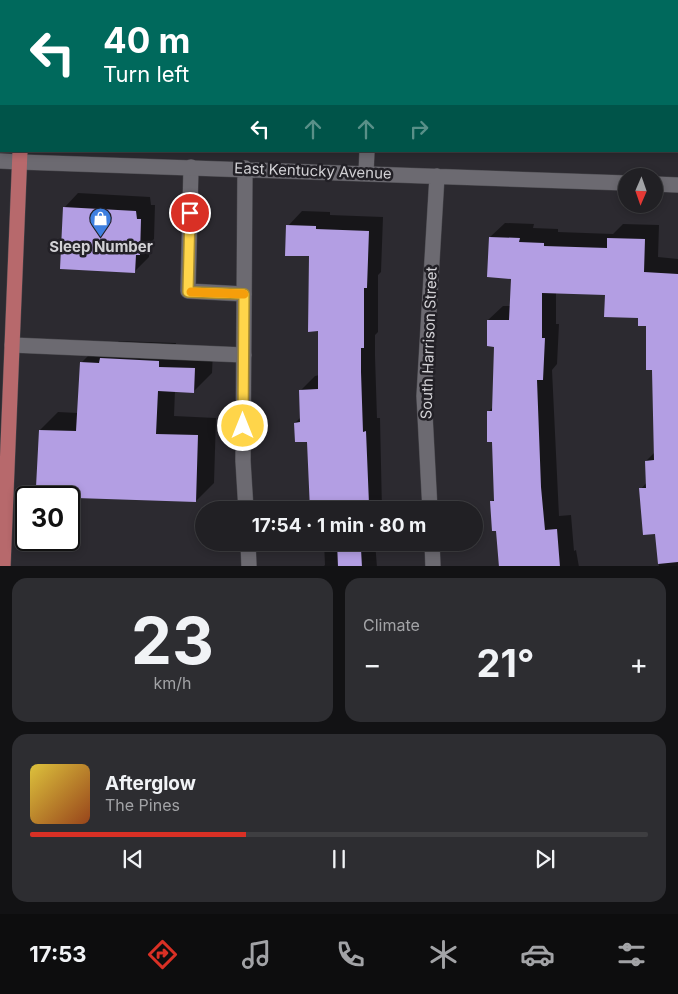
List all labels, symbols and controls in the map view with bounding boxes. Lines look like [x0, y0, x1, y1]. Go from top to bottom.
text: 40 m [103, 19, 191, 61]
icon: left [20, 20, 85, 85]
text: Turn left [103, 61, 189, 87]
icon: left [246, 115, 274, 143]
icon: ahead [299, 115, 327, 143]
icon: ahead [352, 115, 380, 143]
icon: right [405, 115, 433, 143]
street label: East Kentucky Avenue [234, 158, 392, 183]
north arrow [618, 168, 662, 212]
map controls [618, 168, 663, 213]
pin [169, 192, 211, 234]
icon: arrive [176, 199, 204, 227]
shop icon: Sleep Number [89, 206, 113, 237]
place label: Sleep Number [49, 237, 153, 256]
street label: South Harrison Street [416, 266, 441, 420]
position arrow [216, 399, 268, 451]
speed limit sign: 30 [15, 486, 80, 551]
text: 17:54 · 1 min · 80 m [252, 514, 426, 537]
text: 23 [131, 601, 214, 680]
text: Climate [363, 615, 420, 635]
text: 21° [477, 640, 534, 686]
text: − [363, 647, 382, 681]
text: + [629, 647, 648, 681]
text: km/h [153, 673, 192, 693]
text: Afterglow [105, 772, 196, 795]
text: The Pines [105, 795, 180, 815]
icon: previous [119, 845, 147, 873]
icon: pause [325, 845, 353, 873]
icon: next [531, 845, 559, 873]
icon: directions [145, 937, 180, 972]
icon: music [239, 937, 274, 972]
icon: phone [333, 937, 368, 972]
icon: climate [426, 937, 461, 972]
icon: car [520, 937, 555, 972]
icon: filters [614, 937, 649, 972]
text: 17:53 [29, 941, 87, 967]

